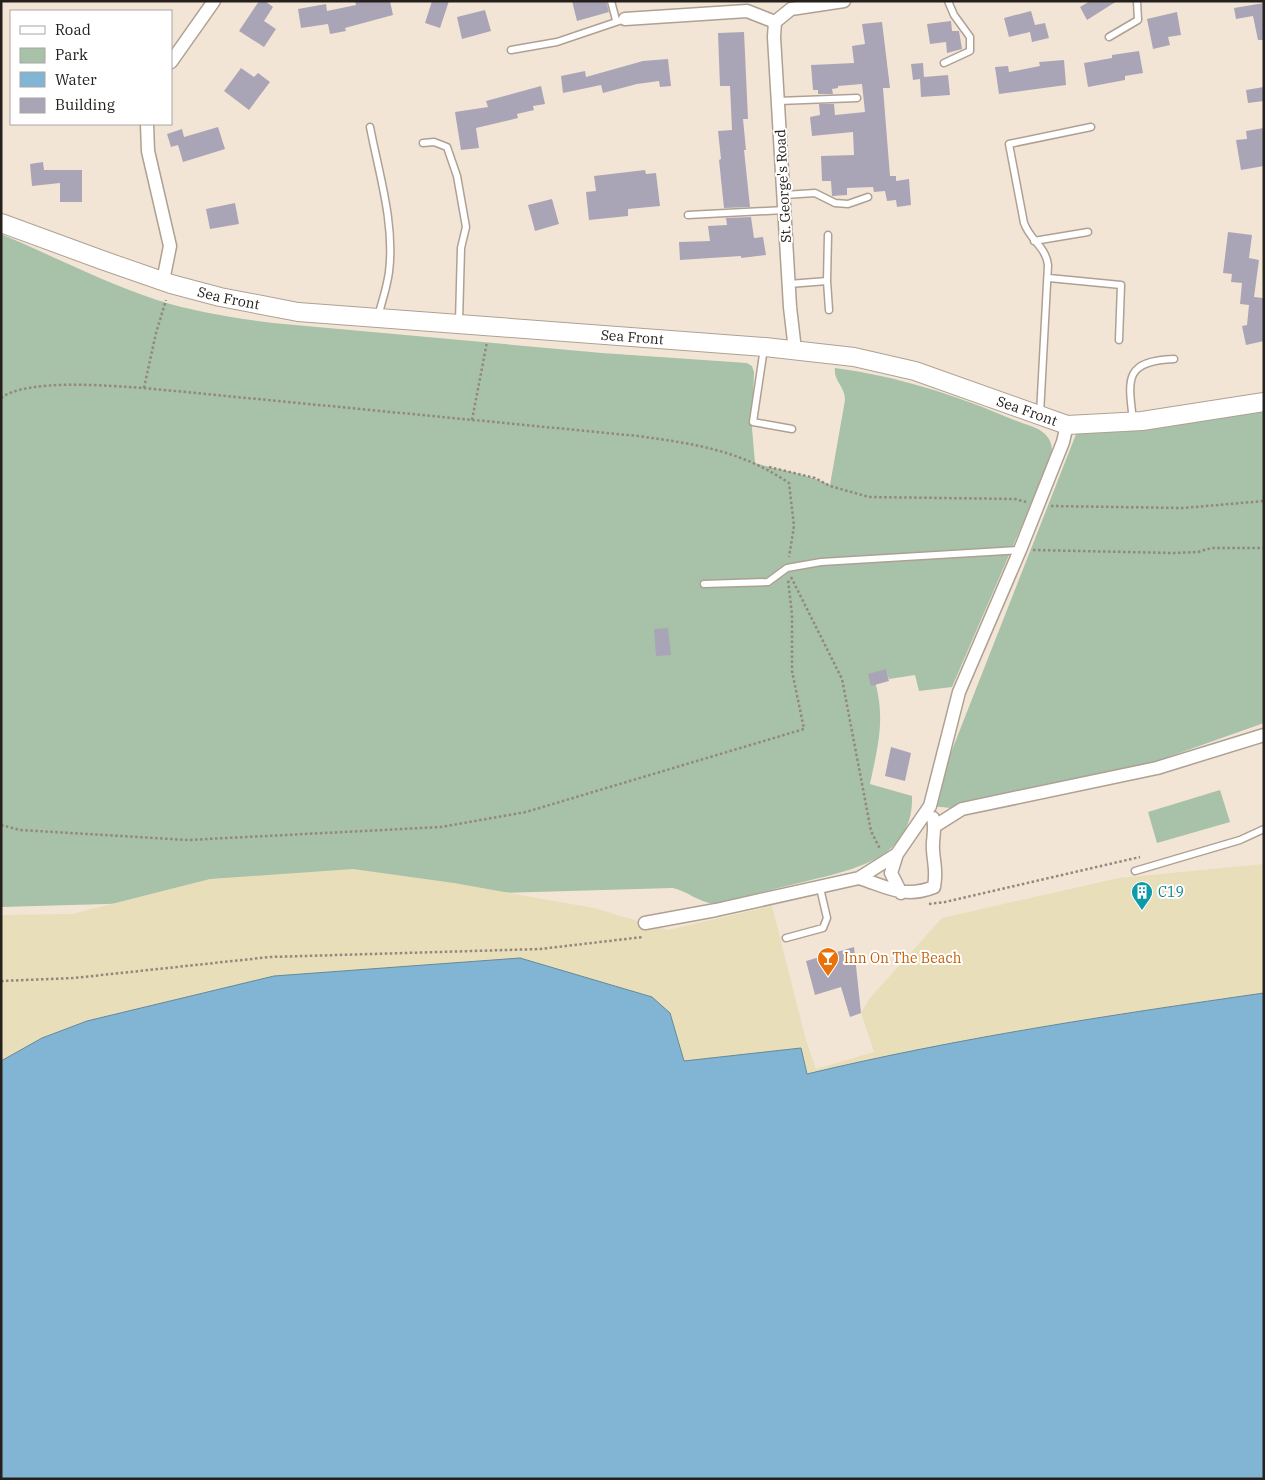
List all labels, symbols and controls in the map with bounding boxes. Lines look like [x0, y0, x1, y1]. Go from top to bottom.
legend [10, 10, 172, 125]
text: Road [55, 20, 91, 39]
text: Park [55, 45, 88, 64]
text: Water [55, 70, 97, 89]
text: Building [55, 95, 115, 114]
street label: St. George's Road [771, 128, 795, 243]
street label: Sea Front [196, 282, 261, 313]
street label: Sea Front [600, 326, 665, 348]
street label: Sea Front [994, 392, 1060, 430]
building icon: C19 [1130, 880, 1154, 911]
place label: C19 [1158, 883, 1184, 901]
bar icon: Inn On The Beach [816, 946, 840, 977]
place label: Inn On The Beach [844, 949, 962, 967]

